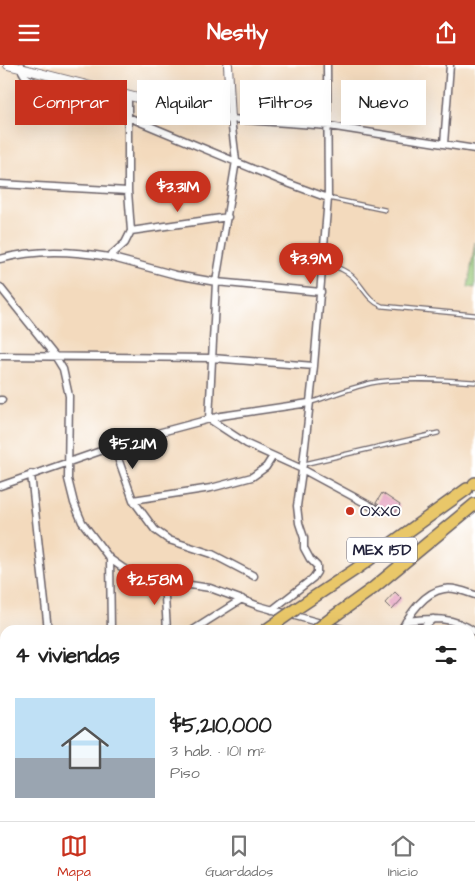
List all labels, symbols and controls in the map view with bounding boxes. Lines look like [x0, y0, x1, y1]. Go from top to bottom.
text: Nestly [207, 17, 268, 48]
icon: menu [15, 19, 43, 47]
icon: share [432, 19, 460, 47]
chip: Comprar [15, 80, 127, 125]
chip: Alquilar [137, 80, 230, 125]
chip: Filtros [240, 80, 331, 125]
chip: Nuevo [341, 80, 426, 125]
pin: $3.31M [137, 171, 219, 213]
text: $3.31M [157, 176, 199, 198]
pin: $3.9M [276, 243, 346, 285]
text: $3.9M [290, 248, 332, 270]
pin: $5.21M [92, 427, 174, 470]
text: $5.21M [110, 433, 156, 455]
place label: OXXO [360, 500, 401, 522]
marker: OXXO [344, 505, 356, 517]
road number: MEX 15D [347, 537, 417, 563]
pin: $2.58M [114, 563, 196, 606]
text: $2.58M [127, 569, 183, 591]
text: 4 viviendas [15, 641, 120, 670]
icon: filters [432, 641, 460, 669]
text: $5,210,000 [170, 711, 272, 740]
icon: home [55, 718, 115, 778]
text: 3 hab. · 101 m² [170, 740, 266, 762]
text: Piso [170, 762, 200, 784]
tab: Mapa [57, 832, 91, 882]
tab: Guardados [205, 832, 273, 882]
tab: Inicio [388, 832, 418, 882]

